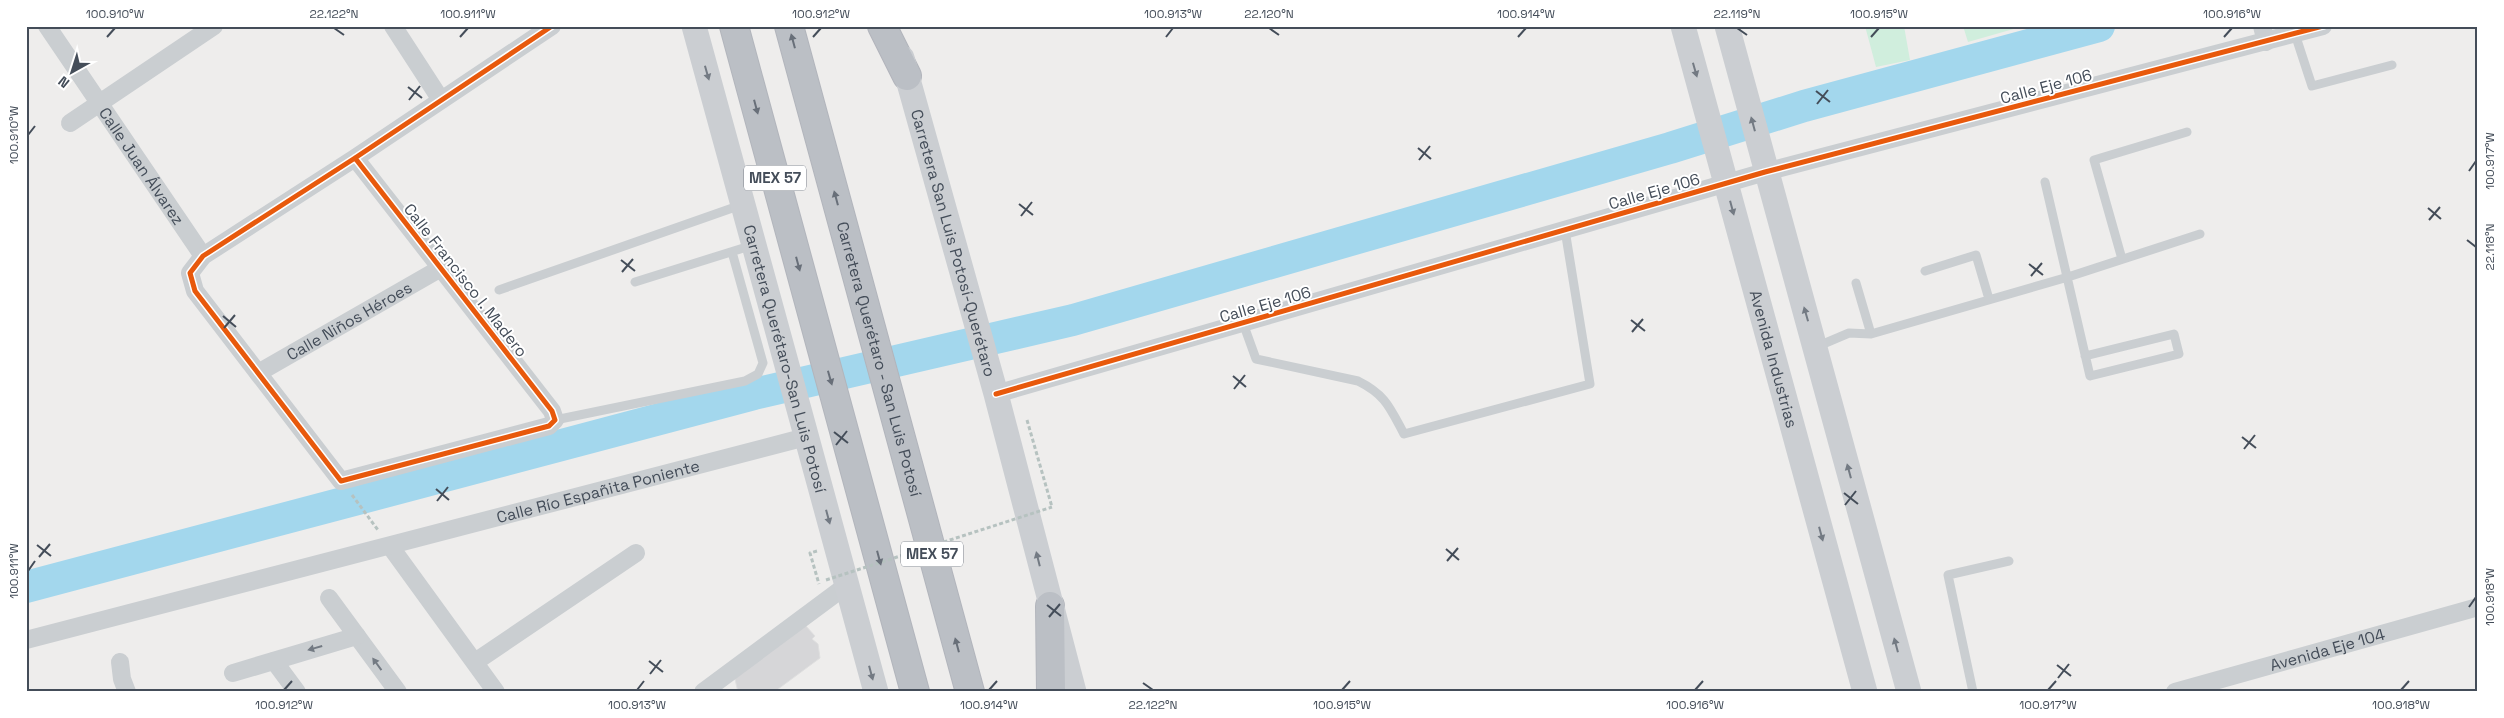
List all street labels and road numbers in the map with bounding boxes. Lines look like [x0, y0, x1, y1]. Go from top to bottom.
street label: Calle Eje 106 [1998, 64, 2094, 109]
street label: Calle Juan Álvarez [94, 103, 189, 229]
street label: Carretera San Luis Potosí-Querétaro [906, 107, 1001, 379]
road number: MEX 57 [744, 166, 806, 190]
street label: Calle Eje 106 [1606, 168, 1702, 215]
street label: Calle Francisco I. Madero [399, 199, 532, 361]
street label: Carretera Querétaro - San Luis Potosí [832, 219, 926, 499]
street label: Carretera Querétaro-San Luis Potosí [738, 223, 831, 495]
street label: Calle Niños Héroes [283, 277, 416, 365]
street label: Calle Eje 106 [1217, 281, 1313, 328]
street label: Avenida Industrias [1745, 288, 1802, 430]
street label: Calle Río Españita Poniente [494, 455, 702, 528]
road number: MEX 57 [901, 542, 963, 566]
street label: Avenida Eje 104 [2267, 624, 2387, 676]

